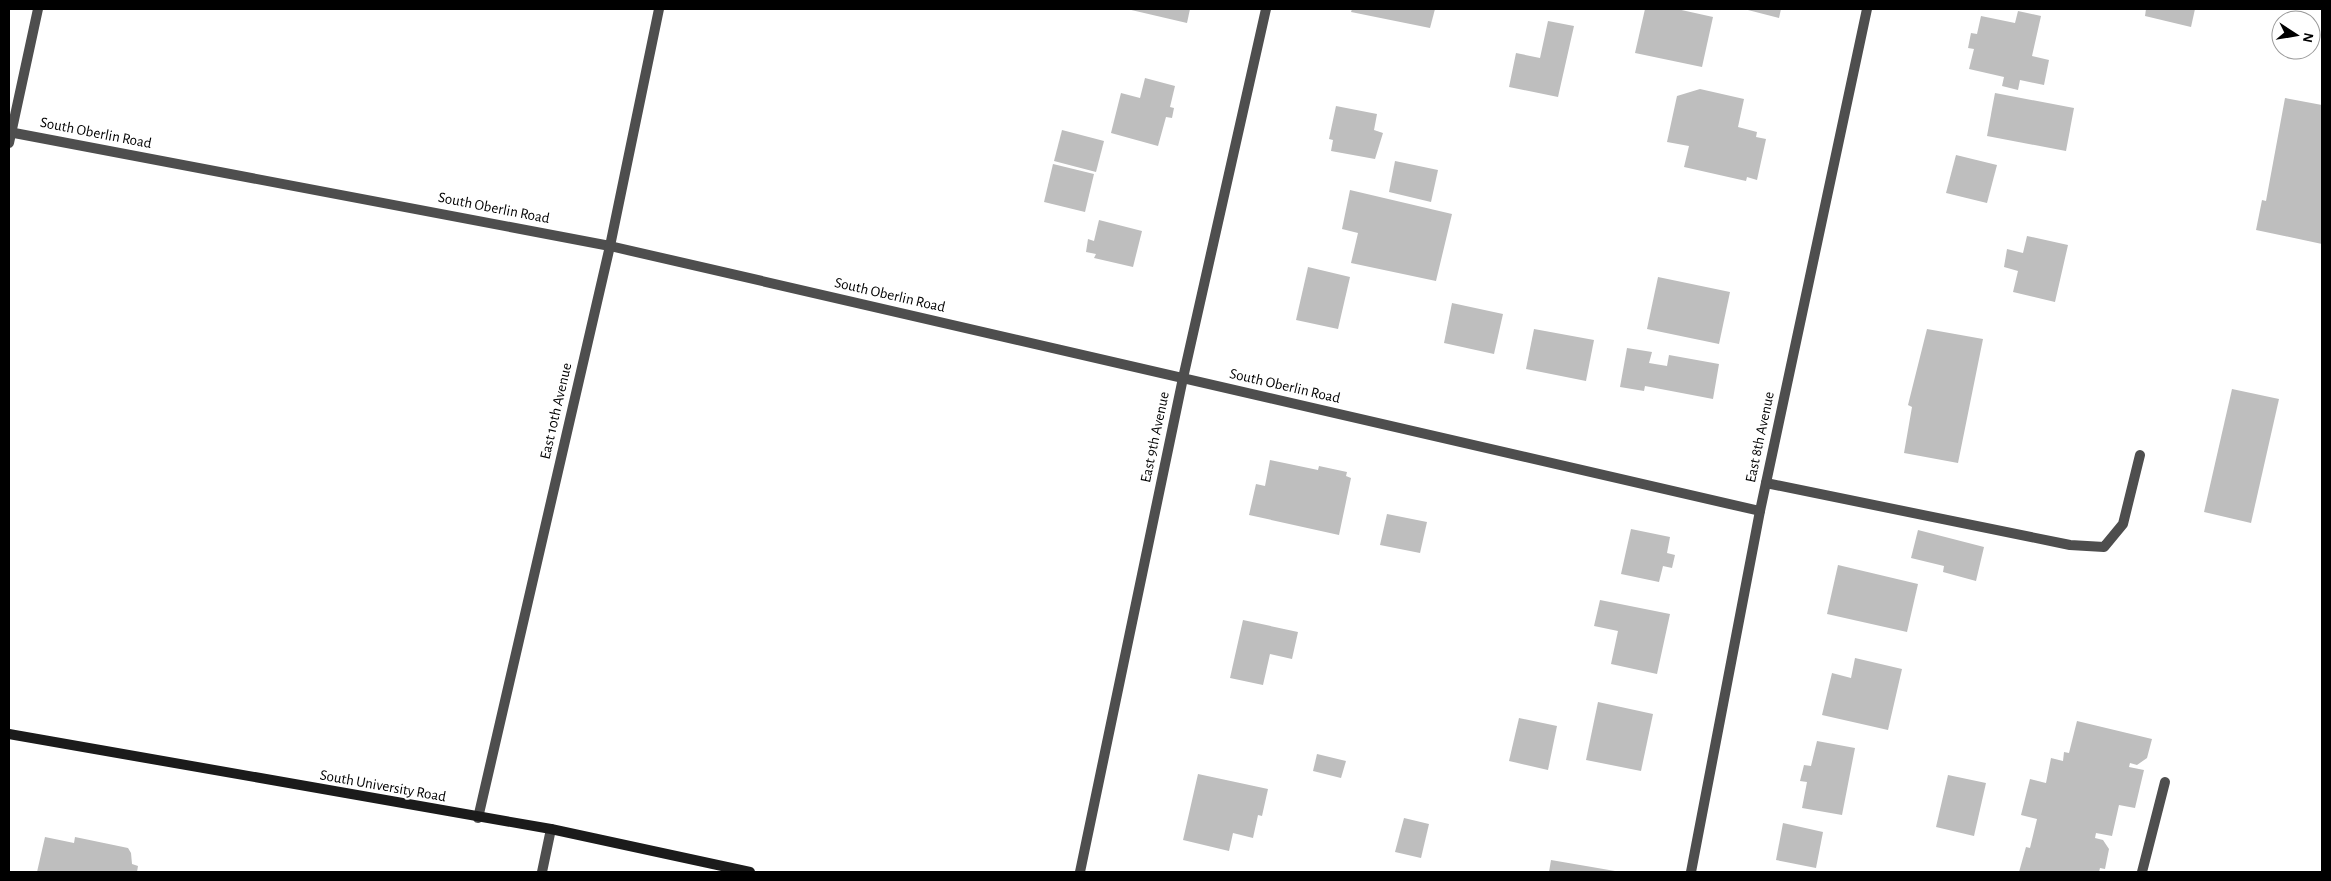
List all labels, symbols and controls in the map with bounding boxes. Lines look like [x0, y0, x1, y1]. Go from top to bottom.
north arrow [2271, 10, 2321, 60]
text: N [2300, 31, 2316, 44]
street label: South Oberlin Road [39, 115, 153, 151]
street label: South Oberlin Road [437, 190, 551, 226]
street label: South Oberlin Road [833, 275, 947, 315]
street label: East 10th Avenue [538, 361, 574, 461]
street label: South Oberlin Road [1228, 366, 1342, 406]
street label: East 9th Avenue [1138, 390, 1172, 484]
street label: East 8th Avenue [1743, 390, 1777, 484]
street label: South University Road [319, 768, 447, 805]

